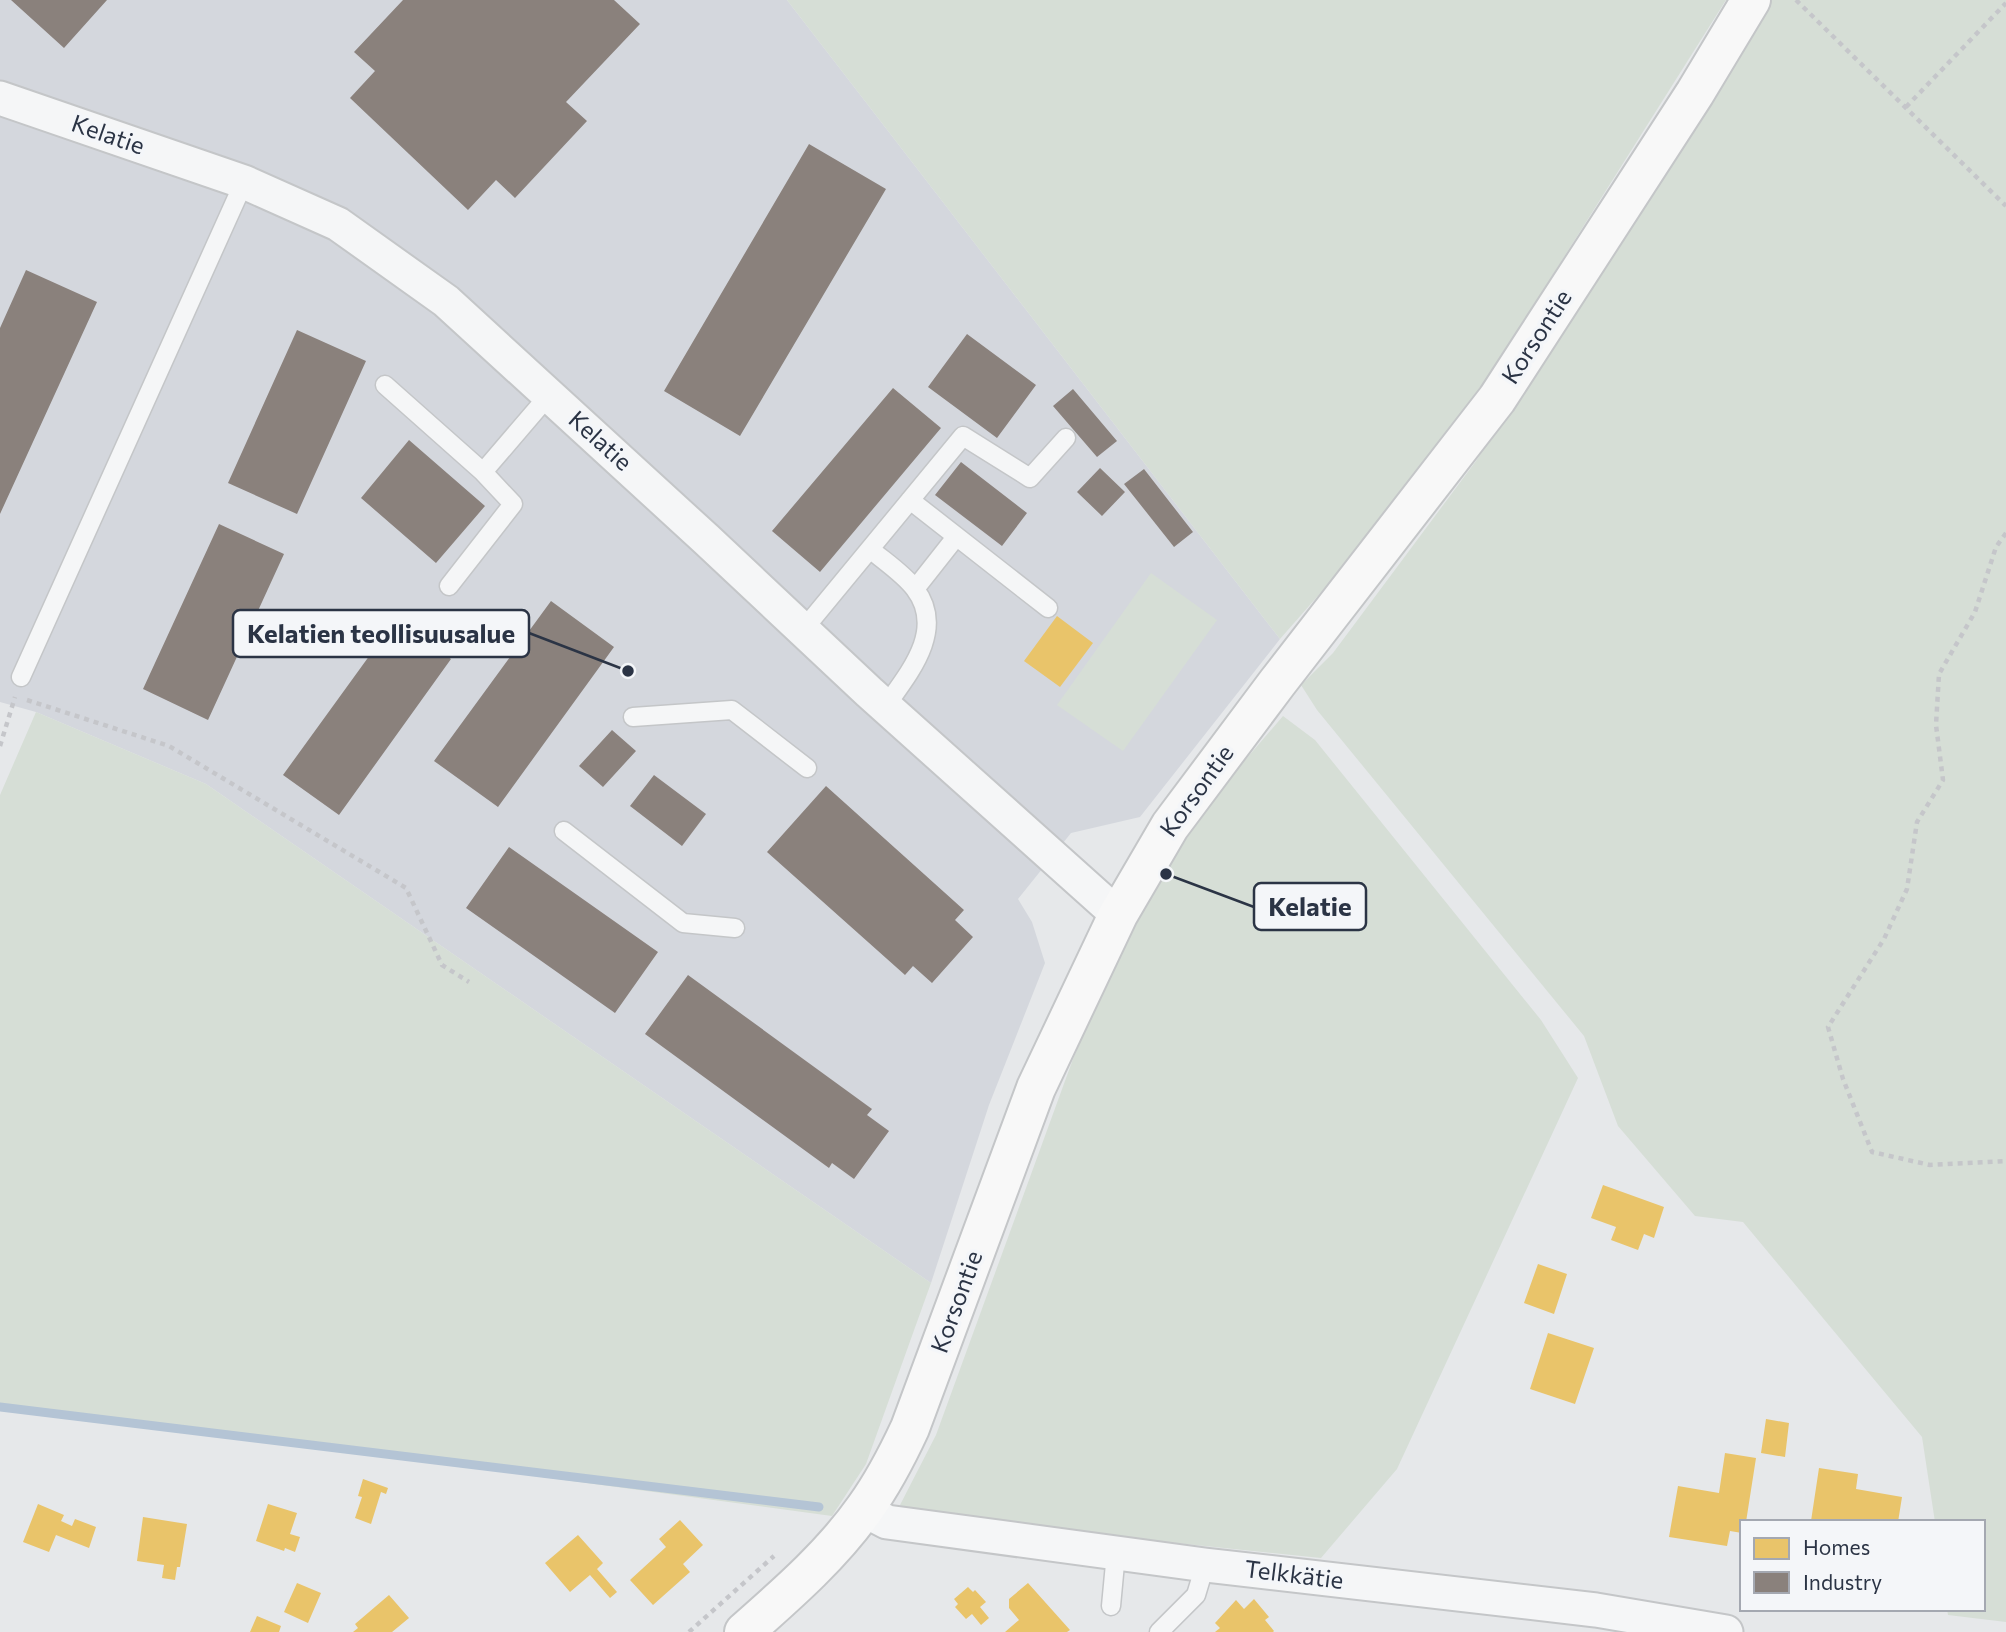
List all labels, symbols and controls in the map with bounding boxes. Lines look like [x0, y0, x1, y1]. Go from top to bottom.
street label: Kelatie [68, 108, 149, 160]
street label: Korsontie [1495, 284, 1577, 389]
street label: Kelatie [563, 404, 639, 476]
callout: Kelatien teollisuusalue [233, 610, 529, 657]
text: Kelatien teollisuusalue [247, 617, 515, 648]
street label: Korsontie [1153, 739, 1239, 842]
callout: Kelatie [1254, 883, 1366, 930]
text: Kelatie [1268, 890, 1352, 921]
street label: Korsontie [924, 1247, 987, 1356]
legend [1740, 1520, 1985, 1611]
text: Homes [1803, 1534, 1870, 1559]
street label: Telkkätie [1243, 1553, 1345, 1594]
text: Industry [1803, 1569, 1882, 1594]

